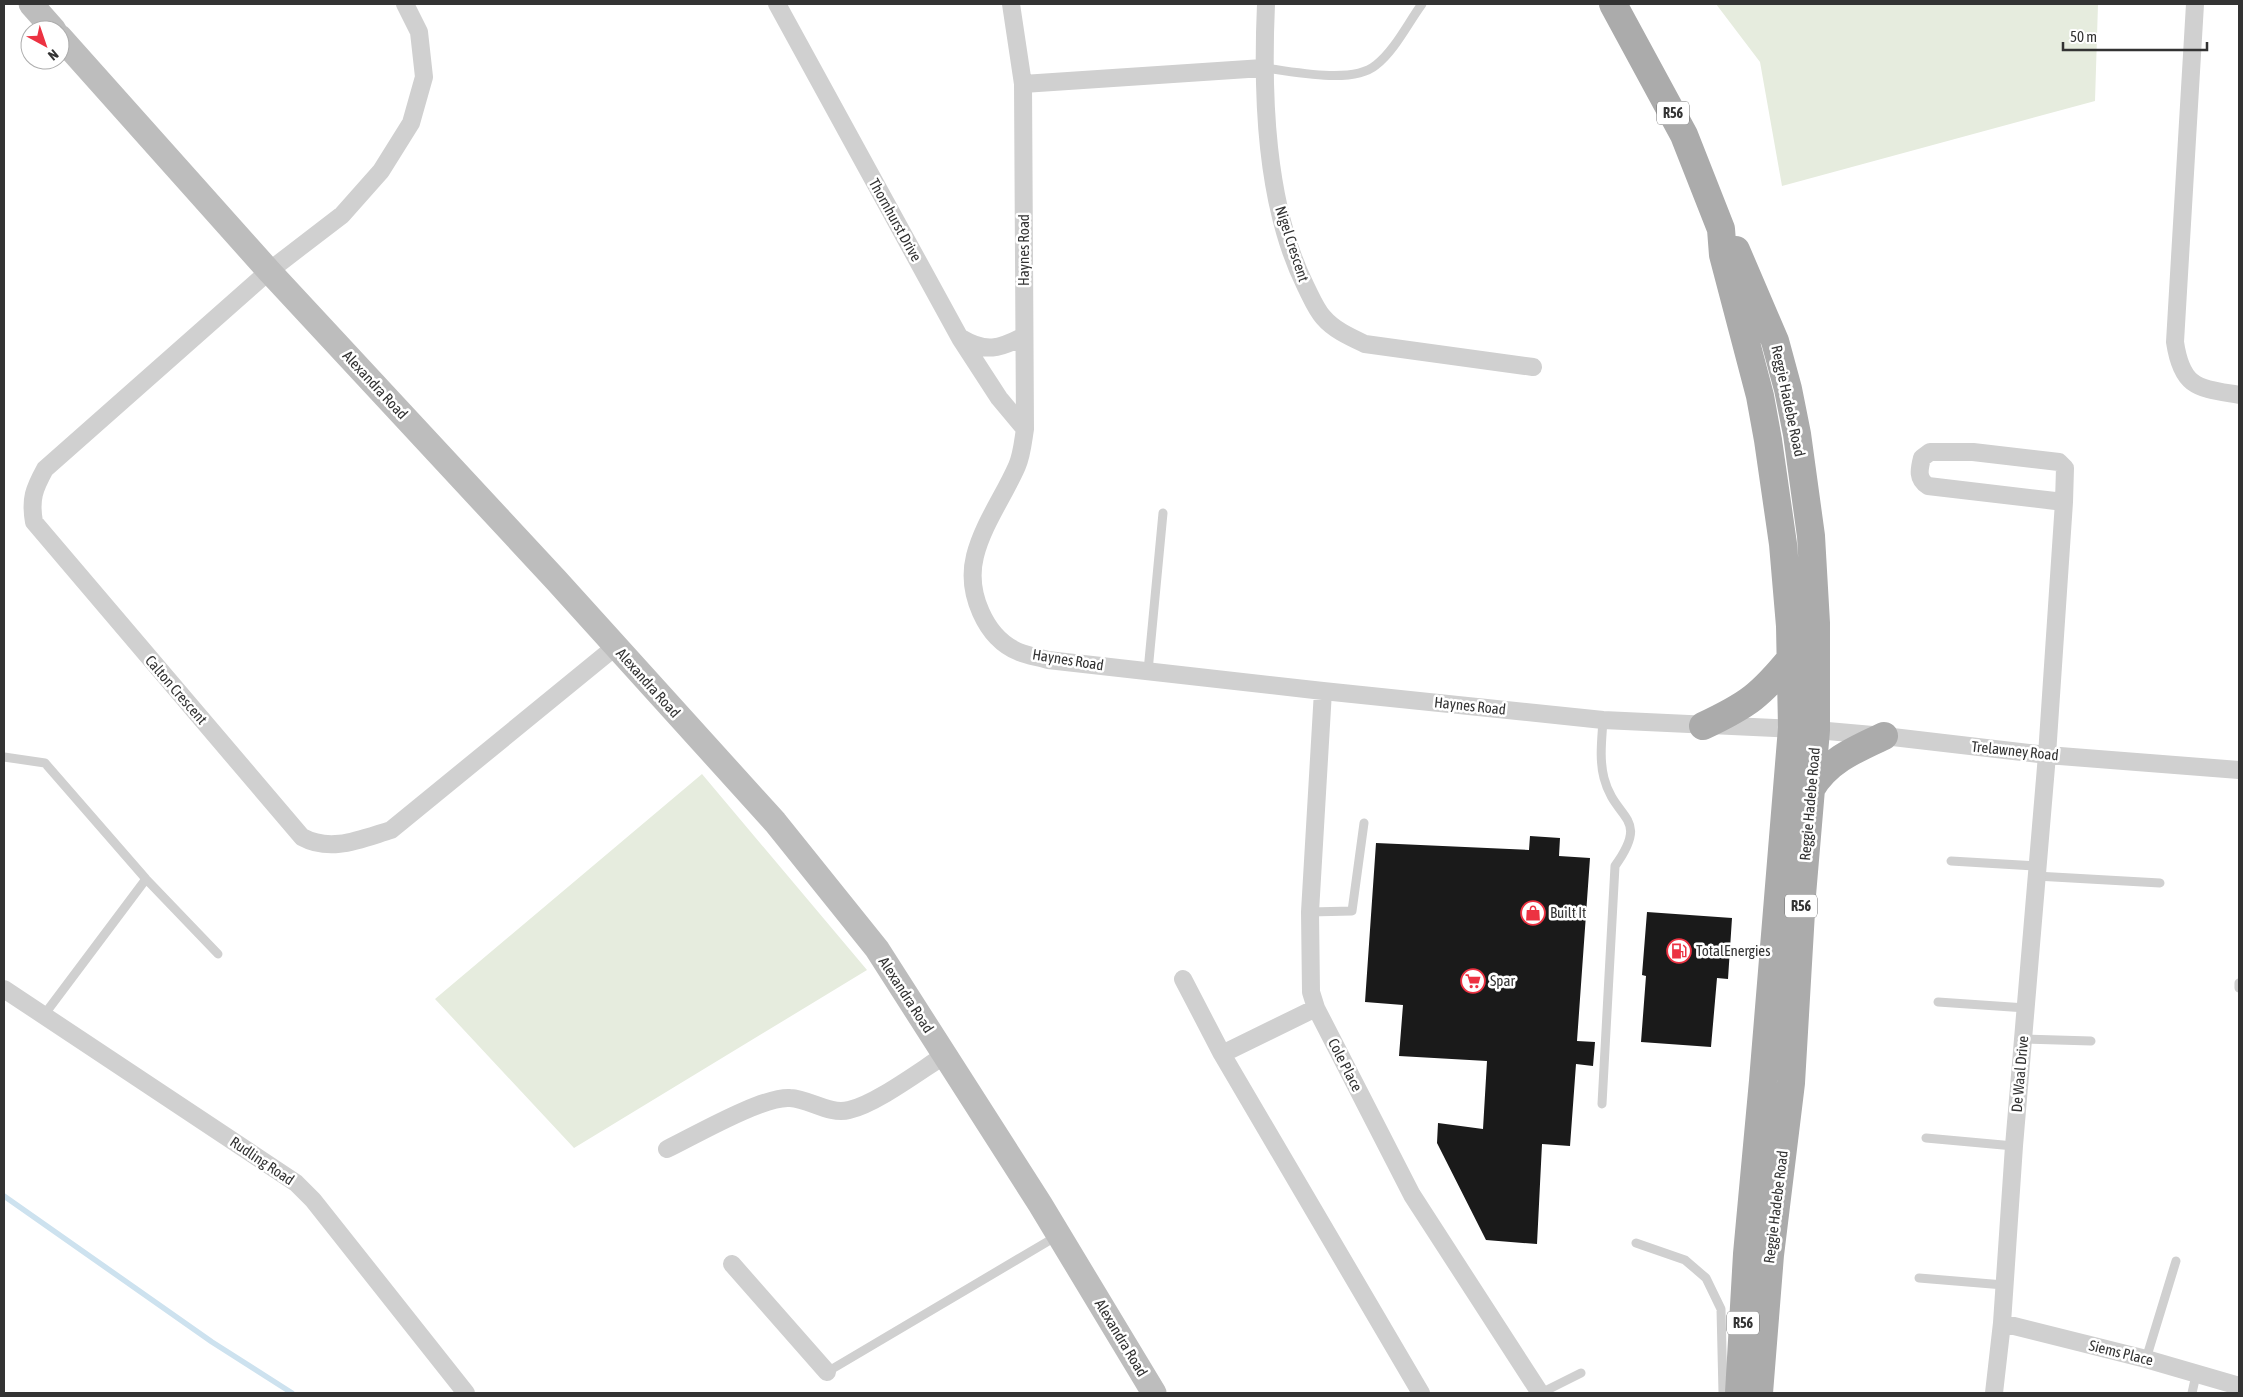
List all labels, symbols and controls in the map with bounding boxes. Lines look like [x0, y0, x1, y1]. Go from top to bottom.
north arrow [20, 20, 70, 70]
scale bar [2063, 20, 2207, 52]
text: 50 m [2070, 28, 2097, 45]
text: N [45, 46, 62, 64]
road number: R56 [1657, 102, 1689, 125]
street label: Thornhurst Drive [866, 175, 925, 264]
street label: Nigel Crescent [1272, 204, 1313, 284]
street label: Haynes Road [1015, 214, 1032, 286]
street label: Reggie Hadebe Road [1768, 344, 1809, 458]
street label: Alexandra Road [339, 347, 411, 422]
street label: Alexandra Road [613, 645, 684, 721]
street label: Haynes Road [1031, 645, 1105, 674]
street label: Calton Crescent [142, 652, 211, 728]
street label: Haynes Road [1433, 693, 1507, 718]
street label: Trelawney Road [1971, 737, 2060, 764]
street label: Reggie Hadebe Road [1796, 747, 1823, 861]
road number: R56 [1785, 894, 1817, 918]
shop icon: Built It [1520, 900, 1546, 926]
place label: Built It [1550, 904, 1586, 921]
fuel station icon: TotalEnergies [1666, 938, 1692, 964]
place label: TotalEnergies [1696, 942, 1770, 959]
street label: Alexandra Road [876, 954, 937, 1036]
supermarket icon: Spar [1460, 968, 1486, 994]
place label: Spar [1490, 972, 1515, 989]
street label: Cole Place [1325, 1035, 1366, 1094]
street label: De Waal Drive [2008, 1035, 2031, 1113]
street label: Rudling Road [227, 1133, 298, 1188]
street label: Reggie Hadebe Road [1760, 1150, 1791, 1264]
street label: Alexandra Road [1092, 1296, 1151, 1379]
road number: R56 [1727, 1312, 1759, 1335]
street label: Siems Place [2087, 1336, 2155, 1369]

